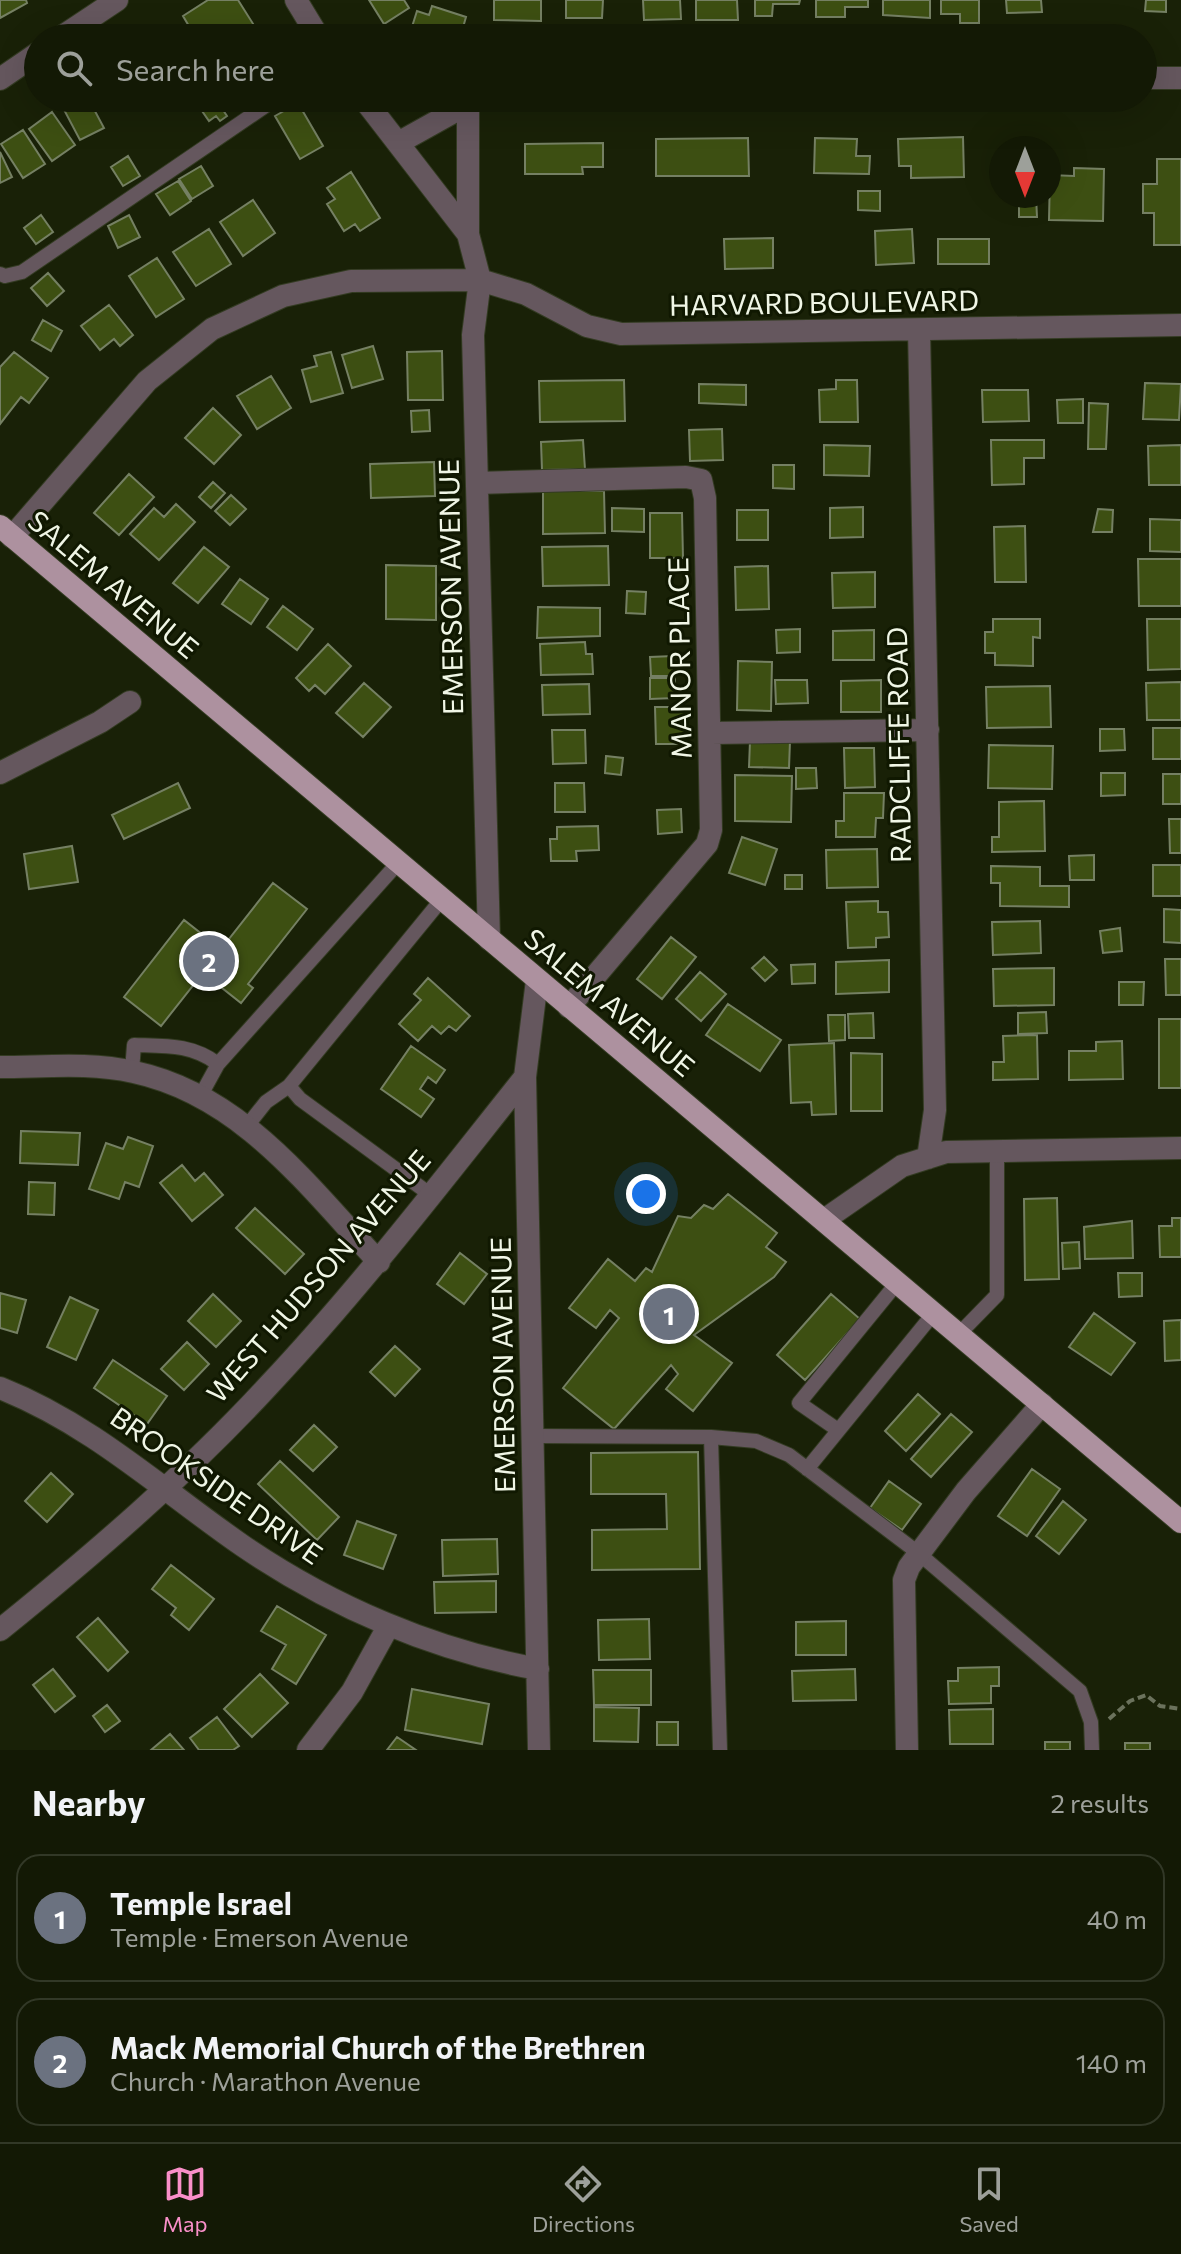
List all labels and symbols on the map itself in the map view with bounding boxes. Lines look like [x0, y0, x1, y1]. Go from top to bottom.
north arrow [989, 136, 1061, 208]
street label: HARVARD BOULEVARD [669, 282, 979, 322]
street label: EMERSON AVENUE [431, 459, 469, 715]
street label: SALEM AVENUE [22, 503, 206, 665]
street label: MANOR PLACE [660, 557, 698, 759]
street label: RADCLIFFE ROAD [879, 627, 917, 863]
street label: SALEM AVENUE [518, 921, 702, 1083]
pin: 2 [183, 931, 235, 991]
street label: WEST HUDSON AVENUE [199, 1143, 437, 1409]
your location [626, 1174, 666, 1214]
street label: EMERSON AVENUE [483, 1237, 521, 1493]
pin: 1 [643, 1284, 695, 1344]
street label: BROOKSIDE DRIVE [105, 1399, 329, 1571]

